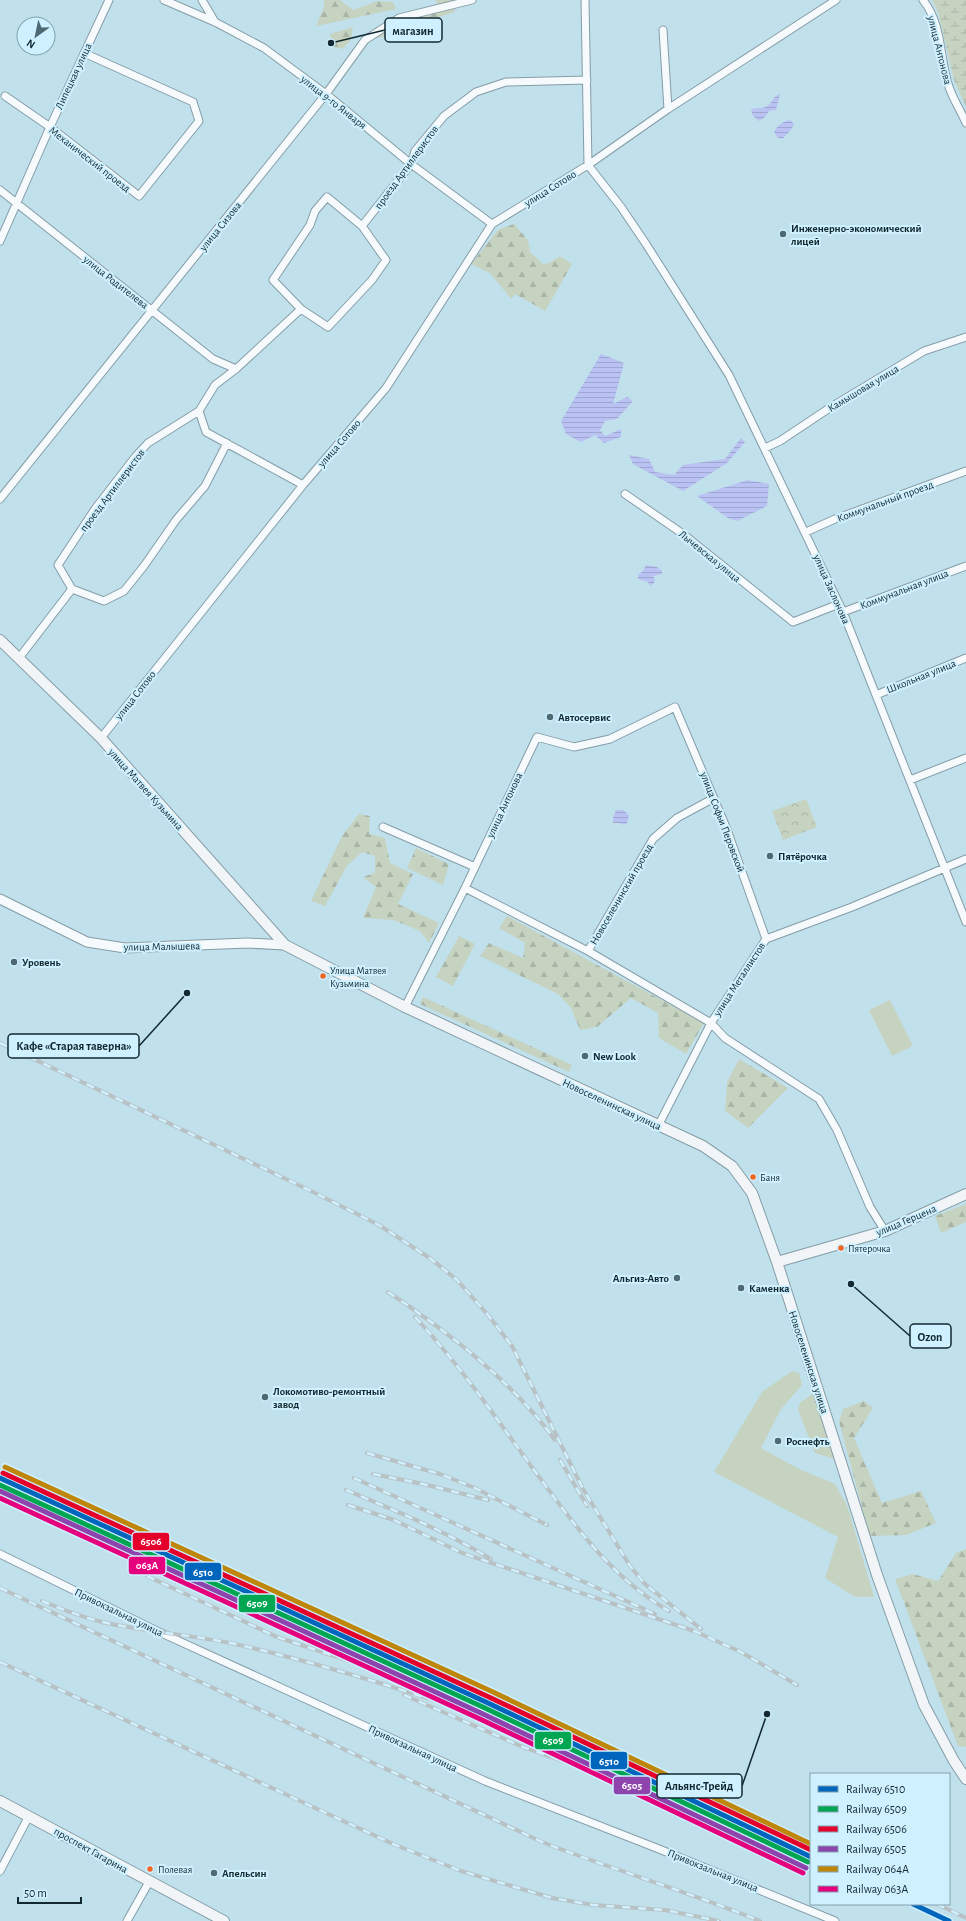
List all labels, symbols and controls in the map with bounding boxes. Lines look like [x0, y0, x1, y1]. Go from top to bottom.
street label: улица Антонова [925, 14, 953, 86]
north arrow [16, 16, 56, 56]
callout: магазин [385, 18, 442, 42]
text: магазин [392, 25, 434, 37]
text: N [25, 37, 37, 51]
street label: Липецкая улица [53, 41, 94, 111]
street label: улица 9-го Января [298, 73, 369, 131]
street label: Механический проезд [47, 124, 133, 195]
street label: проезд Артиллеристов [373, 124, 440, 211]
street label: улица Сотово [522, 168, 578, 209]
street label: улица Сизова [197, 200, 243, 254]
place label: Инженерно-экономический лицей [791, 223, 922, 247]
marker: Инженерно-экономический лицей [778, 229, 788, 239]
street label: улица Родителева [80, 253, 150, 311]
street label: Камышовая улица [826, 363, 901, 414]
street label: улица Сотово [315, 418, 363, 470]
street label: проезд Артиллеристов [78, 447, 147, 534]
street label: Коммунальный проезд [836, 479, 935, 524]
street label: Лычевская улица [677, 528, 743, 584]
street label: улица Заслонова [811, 552, 852, 626]
street label: Коммунальная улица [858, 568, 950, 611]
street label: Школьная улица [885, 658, 957, 695]
street label: улица Сотово [112, 669, 158, 723]
marker: Автосервис [545, 712, 555, 722]
place label: Автосервис [558, 712, 611, 723]
street label: улица Матвея Кузьмина [106, 746, 185, 832]
street label: улица Софьи Перовской [698, 770, 747, 874]
street label: улица Антонова [484, 771, 524, 840]
street label: Новоселенинский проезд [588, 841, 655, 947]
marker: Пятёрочка [765, 851, 775, 861]
place label: Пятёрочка [778, 851, 827, 862]
street label: улица Малышева [123, 940, 200, 953]
street label: улица Металлистов [711, 940, 767, 1019]
marker: Уровень [9, 957, 19, 967]
place label: Уровень [22, 957, 62, 968]
place label: Улица Матвея Кузьмина [330, 966, 386, 989]
marker: Улица Матвея Кузьмина [318, 971, 328, 981]
callout: Кафе «Старая таверна» [8, 1034, 139, 1058]
text: Кафе «Старая таверна» [16, 1040, 132, 1052]
marker: New Look [580, 1051, 590, 1061]
place label: New Look [593, 1051, 637, 1062]
street label: Новоселенинская улица [561, 1077, 663, 1132]
marker: Баня [748, 1172, 758, 1182]
place label: Баня [760, 1173, 780, 1183]
street label: улица Герцена [874, 1203, 938, 1238]
marker: Пятерочка [836, 1243, 846, 1253]
place label: Пятерочка [848, 1244, 891, 1254]
place label: Альгиз-Авто [613, 1273, 670, 1284]
marker: Альгиз-Авто [672, 1273, 682, 1283]
marker: Каменка [736, 1283, 746, 1293]
place label: Каменка [749, 1283, 789, 1294]
street label: Новоселенинская улица [787, 1309, 830, 1415]
callout: Ozon [910, 1324, 951, 1348]
text: Ozon [918, 1331, 942, 1343]
place label: Локомотиво-ремонтный завод [273, 1386, 385, 1410]
marker: Локомотиво-ремонтный завод [260, 1392, 270, 1402]
marker: Роснефть [773, 1436, 783, 1446]
place label: Роснефть [786, 1436, 830, 1447]
line badge: 6506 [132, 1532, 170, 1551]
text: 6506 [140, 1536, 162, 1547]
line badge: 063А [128, 1556, 166, 1575]
text: 063А [136, 1560, 159, 1571]
line badge: 6510 [184, 1562, 222, 1581]
text: 6510 [193, 1567, 213, 1578]
street label: Привокзальная улица [73, 1586, 165, 1639]
line badge: 6509 [238, 1594, 276, 1613]
text: 6509 [246, 1598, 268, 1609]
street label: Привокзальная улица [367, 1723, 459, 1774]
line badge: 6509 [534, 1731, 572, 1750]
text: 6509 [542, 1735, 564, 1746]
line badge: 6510 [590, 1751, 628, 1770]
text: 6510 [599, 1756, 619, 1767]
legend [810, 1773, 950, 1905]
callout: Альянс-Трейд [657, 1774, 742, 1798]
line badge: 6505 [613, 1776, 651, 1795]
text: 6505 [622, 1780, 643, 1791]
text: Альянс-Трейд [665, 1780, 734, 1792]
text: Railway 6510 [846, 1783, 905, 1796]
text: Railway 6509 [846, 1803, 907, 1816]
text: Railway 6506 [846, 1823, 907, 1836]
street label: проспект Гагарина [52, 1826, 129, 1875]
text: Railway 6505 [846, 1843, 906, 1856]
street label: Привокзальная улица [666, 1847, 760, 1894]
text: Railway 064А [846, 1863, 909, 1876]
marker: Полевая [145, 1864, 155, 1874]
place label: Полевая [158, 1865, 192, 1875]
marker: Апельсин [209, 1868, 219, 1878]
place label: Апельсин [222, 1868, 267, 1879]
scale bar [18, 1879, 81, 1905]
text: Railway 063А [846, 1883, 908, 1896]
text: 50 m [24, 1887, 47, 1899]

